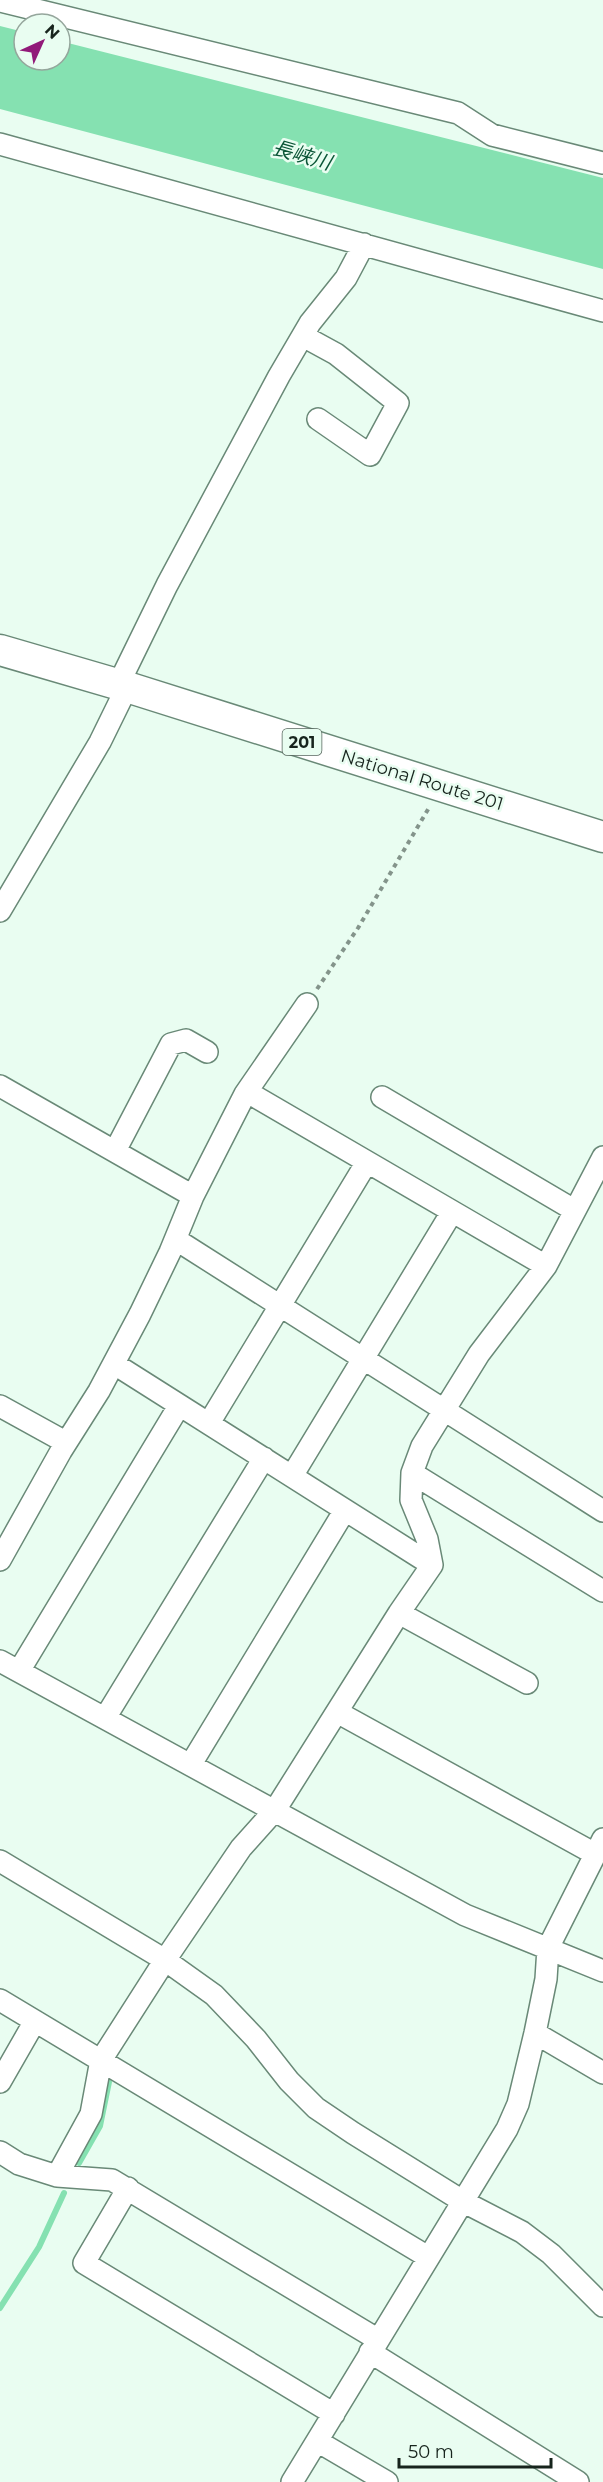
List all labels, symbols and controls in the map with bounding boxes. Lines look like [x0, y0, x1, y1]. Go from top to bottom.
north arrow [12, 12, 72, 72]
text: N [41, 20, 64, 43]
water label: 長峡川 [270, 135, 336, 175]
road number: 201 [282, 729, 322, 755]
street label: National Route 201 [338, 745, 506, 815]
scale bar [399, 2431, 550, 2469]
text: 50 m [408, 2441, 454, 2463]

